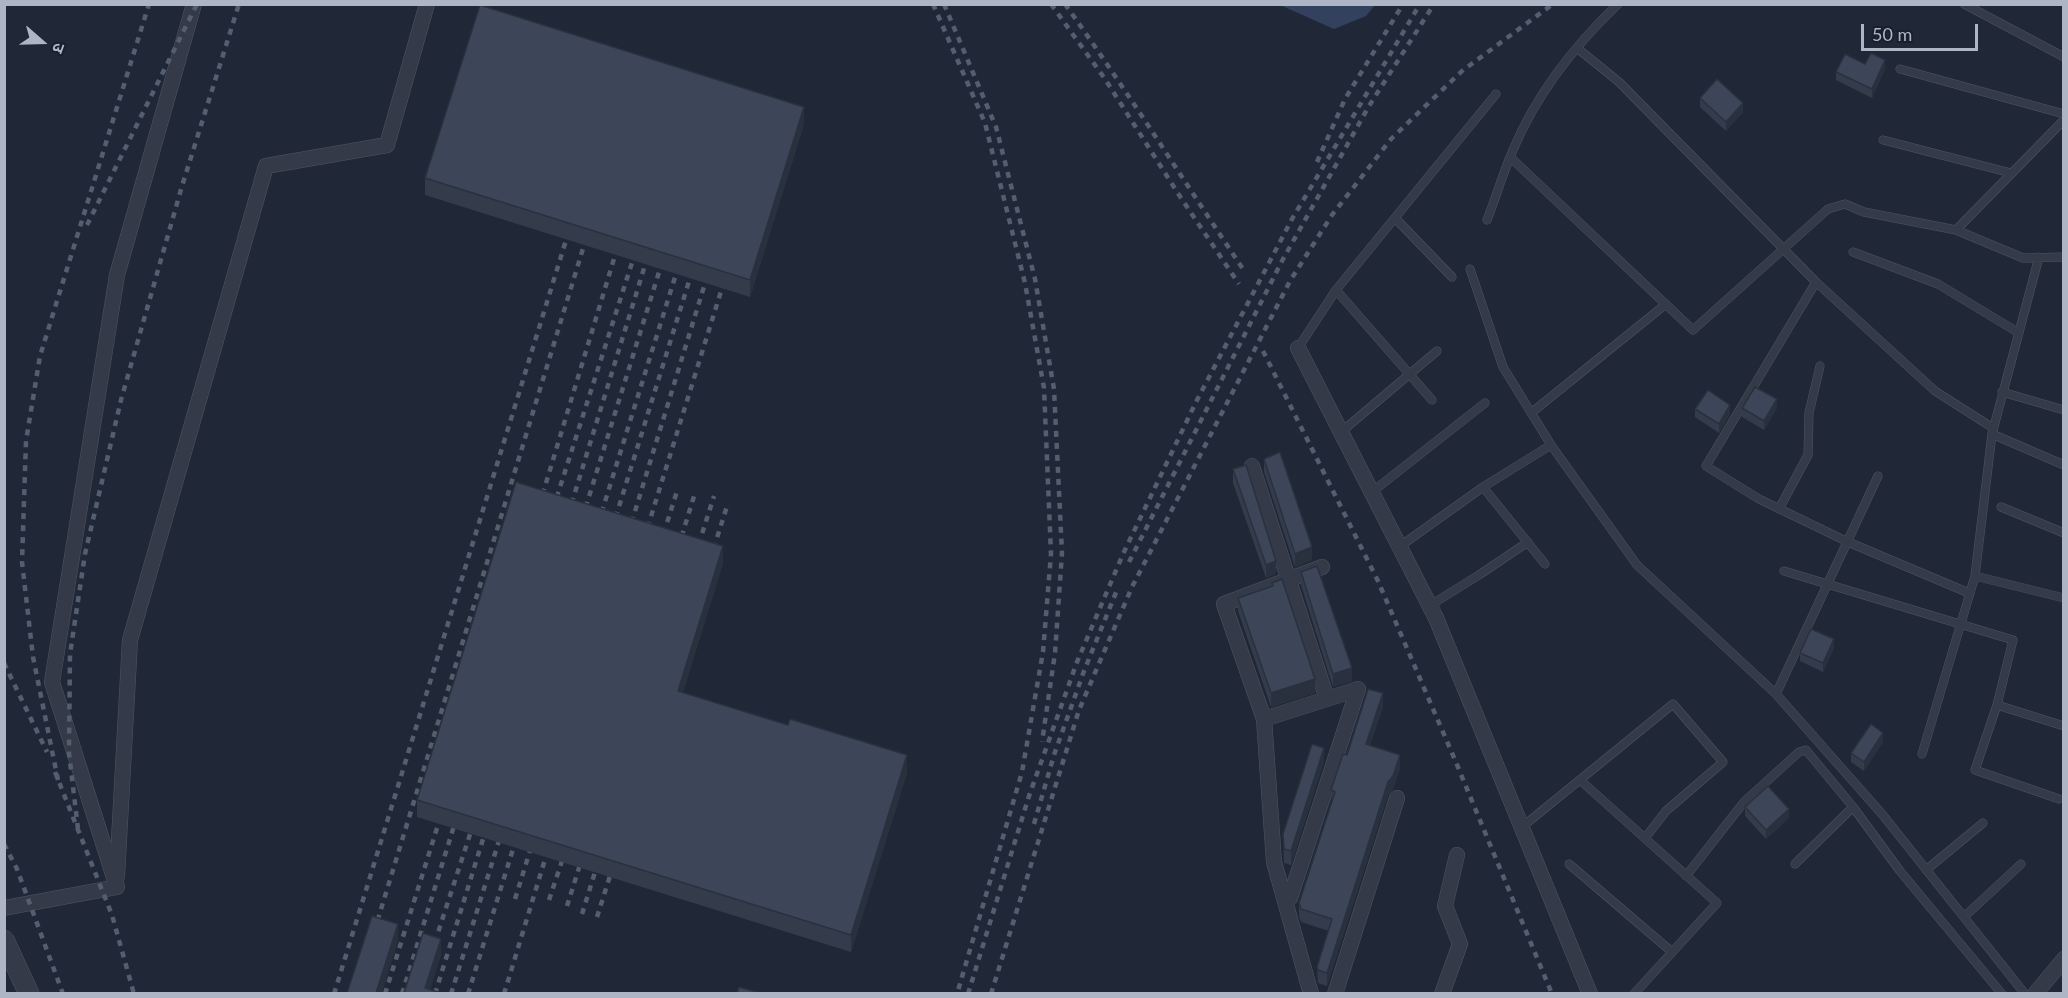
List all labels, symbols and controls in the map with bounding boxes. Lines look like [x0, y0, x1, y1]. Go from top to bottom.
north arrow [12, 12, 72, 72]
scale bar [1864, 12, 1981, 50]
text: 50 m [1872, 23, 1912, 45]
text: उ [49, 41, 70, 56]

